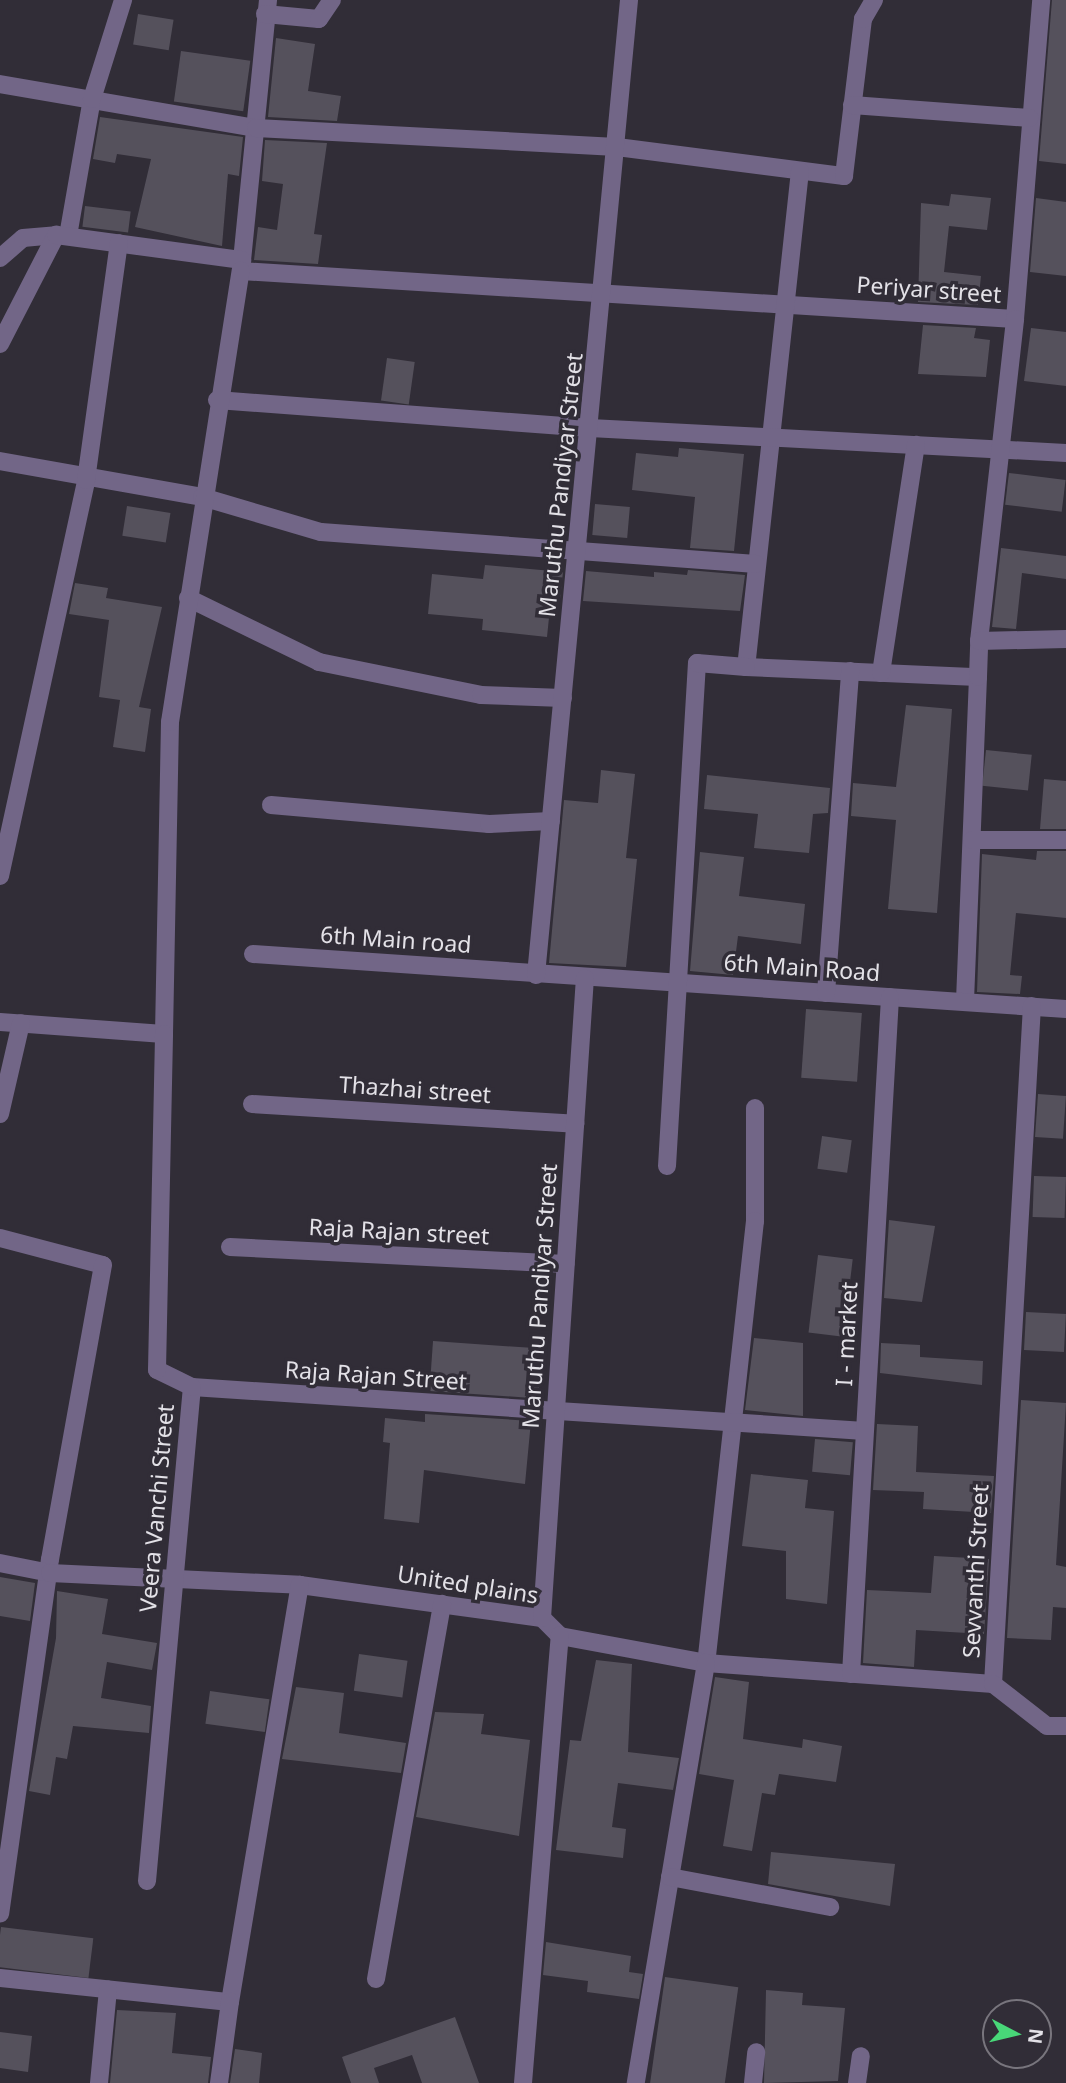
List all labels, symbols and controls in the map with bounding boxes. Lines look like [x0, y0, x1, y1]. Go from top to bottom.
street label: Periyar street [856, 270, 1002, 308]
street label: Maruthu Pandiyar Street [532, 351, 588, 619]
street label: 6th Main road [319, 920, 473, 958]
street label: 6th Main Road [723, 948, 881, 986]
street label: Thazhai street [338, 1070, 492, 1108]
street label: Maruthu Pandiyar Street [516, 1163, 562, 1429]
street label: Raja Rajan street [308, 1212, 490, 1250]
street label: I - market [829, 1281, 863, 1387]
street label: Raja Rajan Street [284, 1355, 468, 1395]
street label: Veera Vanchi Street [133, 1403, 179, 1613]
street label: Sevvanthi Street [957, 1483, 993, 1659]
street label: United plains [395, 1559, 541, 1609]
north arrow [982, 1999, 1052, 2069]
text: N [1022, 2027, 1050, 2046]

